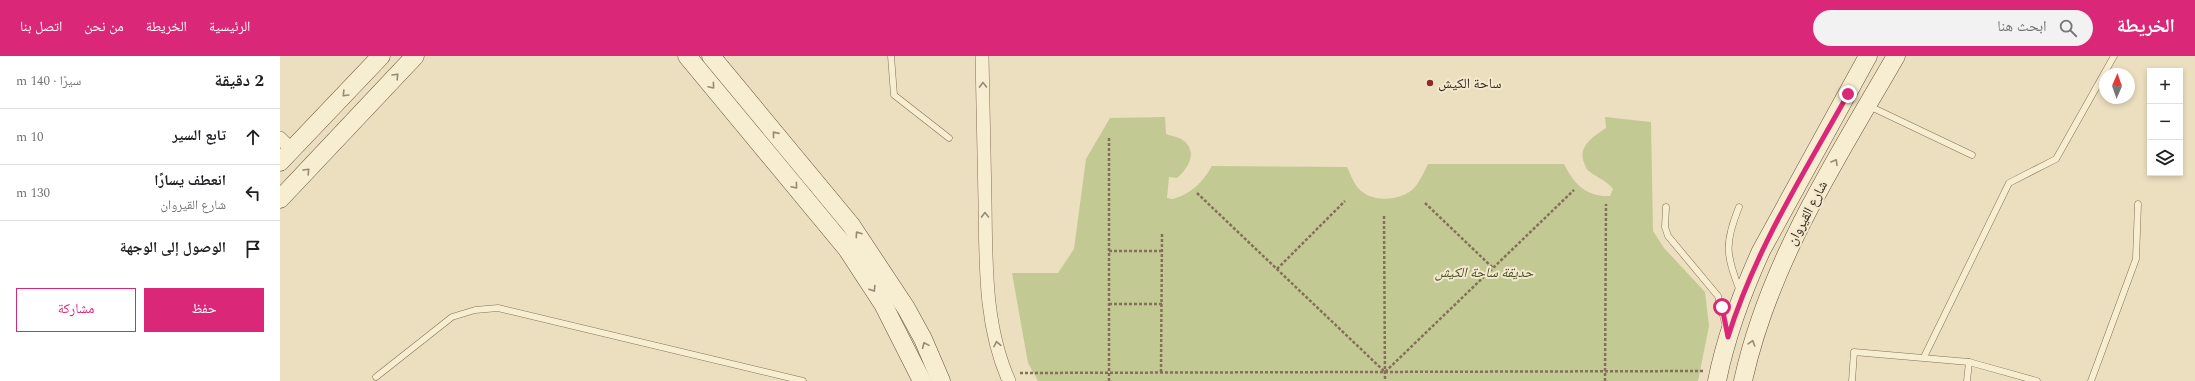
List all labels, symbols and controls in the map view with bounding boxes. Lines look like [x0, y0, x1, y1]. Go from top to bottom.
search box [1813, 10, 2093, 46]
text: الخريطة [2117, 12, 2175, 41]
text: ابحث هنا [1997, 15, 2047, 38]
text: اتصل بنا [20, 16, 62, 37]
text: من نحن [84, 16, 124, 37]
text: الخريطة [146, 16, 187, 37]
text: الرئيسية [209, 16, 250, 37]
icon: search [2057, 17, 2079, 39]
text: 2 دقيقة [215, 68, 264, 94]
north arrow [2099, 68, 2135, 104]
map controls [2147, 68, 2183, 176]
button: + [2147, 68, 2183, 104]
text: سيرًا · 140 m [16, 71, 81, 91]
one-way arrow [391, 73, 399, 81]
place label: ساحة الكيش [1438, 73, 1502, 94]
marker: ساحة الكيش [1425, 78, 1435, 88]
one-way arrow [707, 81, 714, 89]
one-way arrow [978, 82, 987, 88]
route end [1839, 85, 1857, 103]
one-way arrow [342, 89, 349, 97]
button: − [2147, 104, 2183, 140]
text: تابع السير [172, 124, 226, 147]
icon: ahead [242, 126, 264, 148]
text: 10 m [16, 127, 43, 147]
one-way arrow [773, 131, 780, 139]
button: layers [2147, 140, 2183, 176]
one-way arrow [1831, 159, 1838, 166]
one-way arrow [302, 168, 310, 176]
text: انعطف يسارًا [154, 169, 226, 192]
street label: شارع القيروان [1781, 177, 1833, 249]
one-way arrow [791, 181, 798, 188]
icon: left [242, 182, 264, 204]
text: 130 m [16, 183, 50, 203]
text: شارع القيروان [160, 195, 226, 215]
one-way arrow [981, 212, 989, 218]
one-way arrow [855, 231, 863, 238]
text: الوصول إلى الوجهة [120, 236, 226, 259]
icon: arrive [242, 238, 264, 260]
park label: حديقة ساحة الكيش [1435, 262, 1534, 283]
one-way arrow [869, 285, 876, 292]
button: مشاركة [16, 288, 136, 332]
button: حفظ [144, 288, 264, 332]
route start [1713, 298, 1731, 316]
one-way arrow [1747, 340, 1756, 347]
one-way arrow [993, 341, 1001, 347]
one-way arrow [922, 342, 930, 350]

